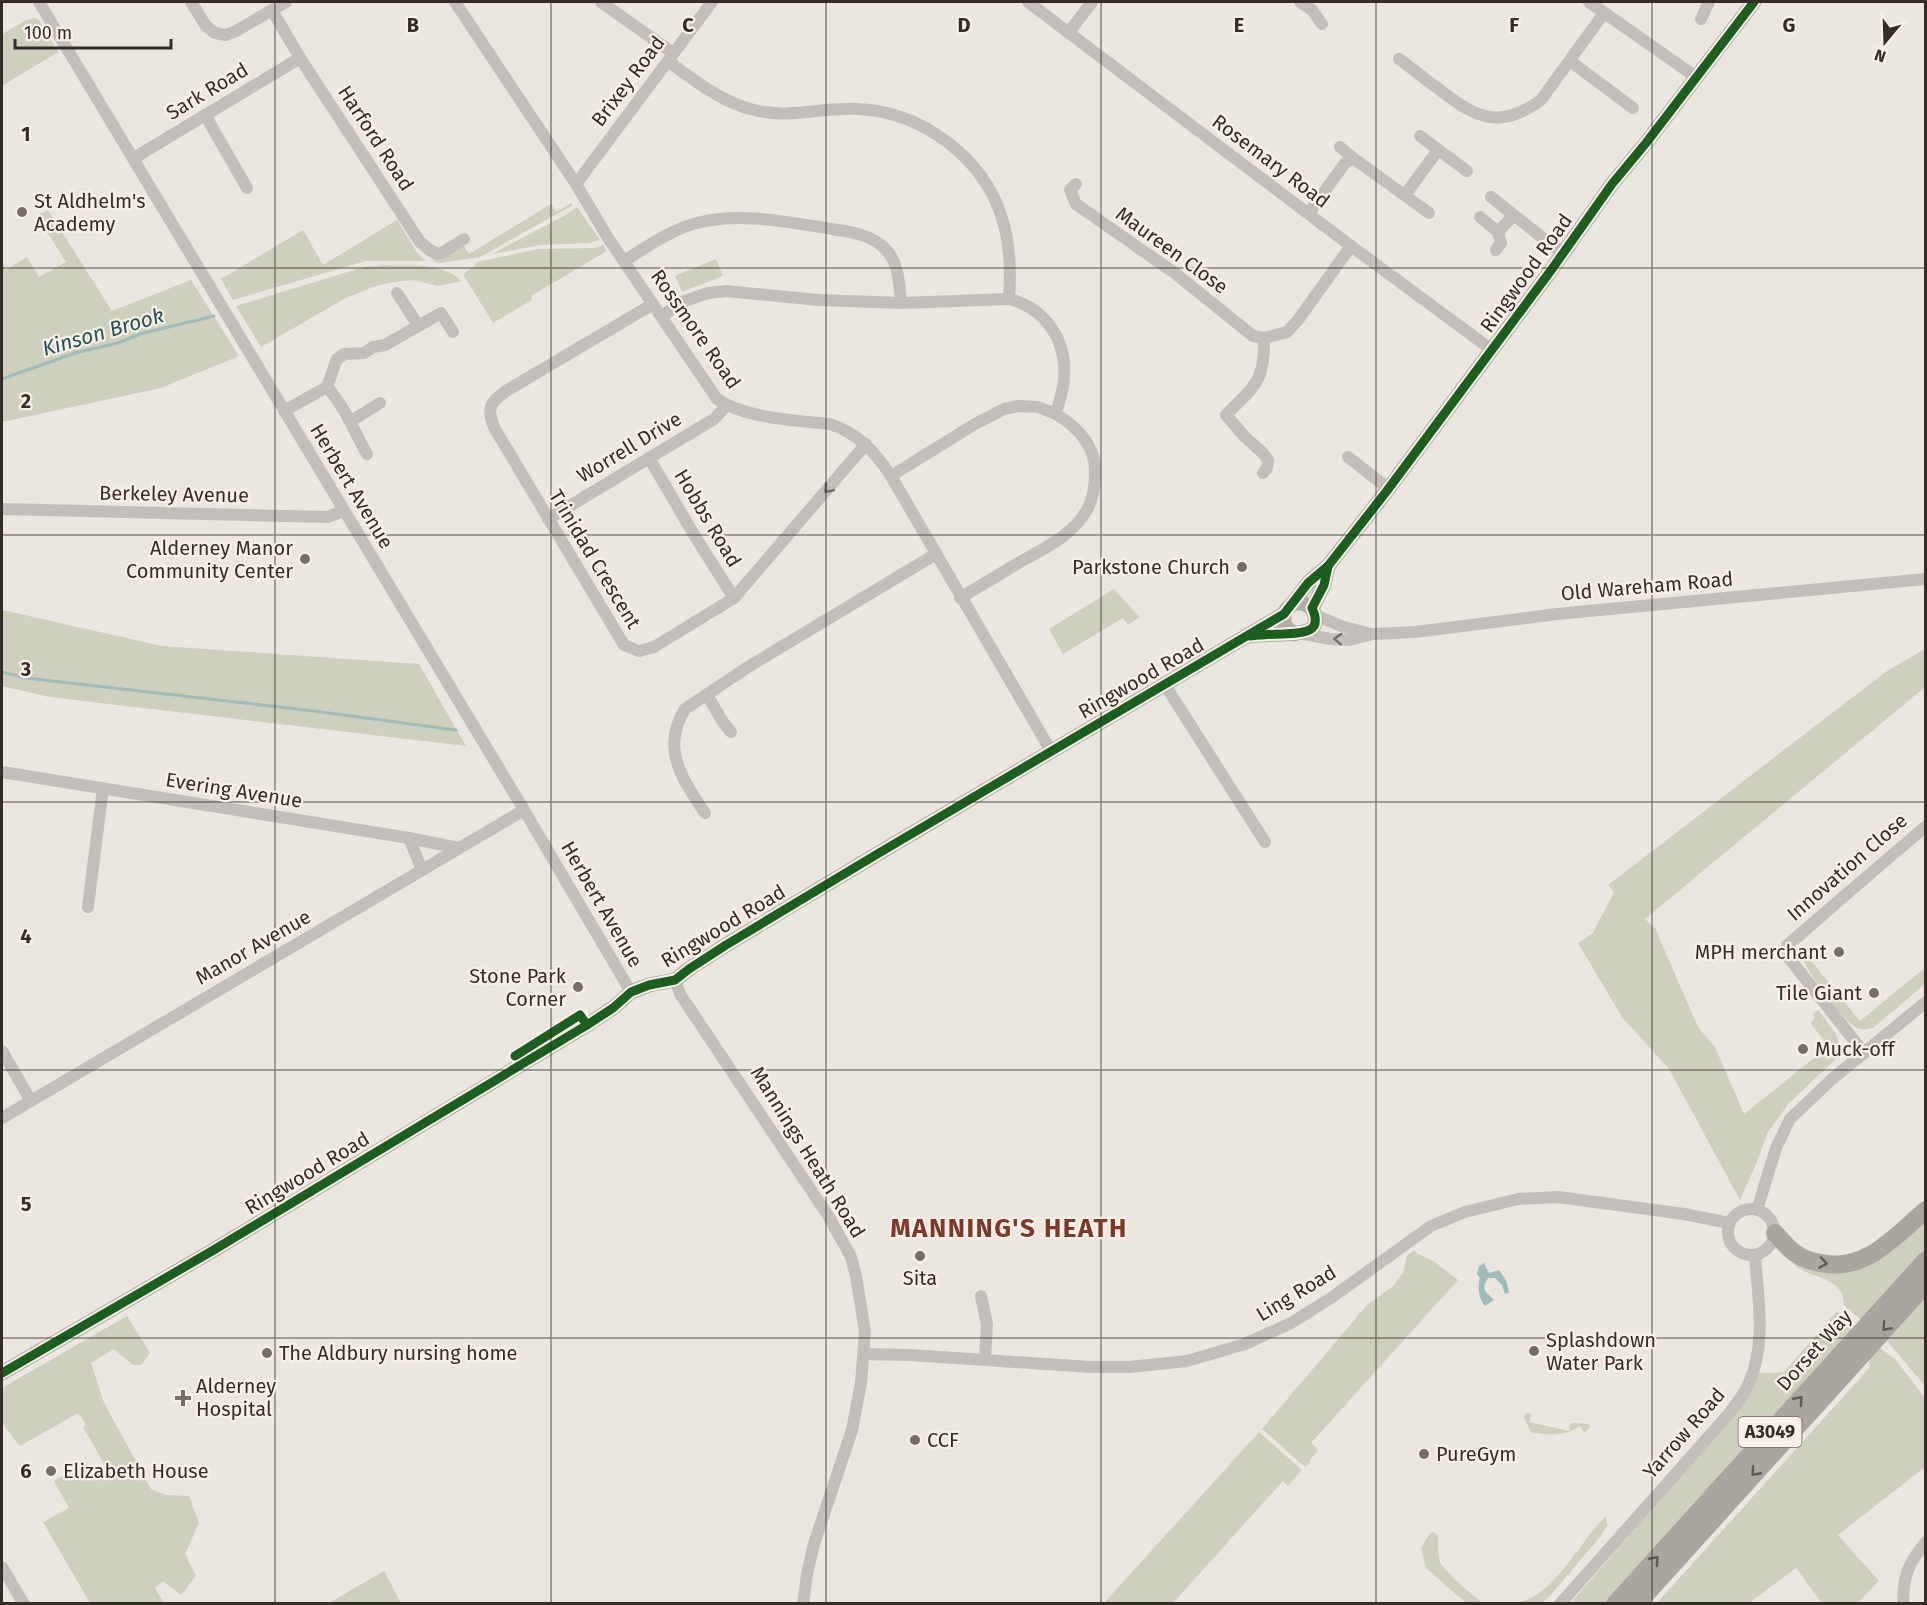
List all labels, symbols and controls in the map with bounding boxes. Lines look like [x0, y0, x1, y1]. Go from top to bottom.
scale bar [15, 12, 171, 50]
north arrow [1855, 12, 1915, 72]
text: B [407, 13, 419, 37]
text: C [682, 13, 694, 37]
text: D [957, 13, 971, 37]
text: E [1234, 13, 1244, 37]
text: F [1509, 13, 1519, 37]
text: G [1783, 13, 1795, 37]
text: 100 m [24, 22, 72, 44]
street label: Brixey Road [586, 31, 670, 131]
text: N [1872, 45, 1888, 66]
street label: Sark Road [162, 57, 252, 125]
street label: Harford Road [333, 81, 419, 195]
street label: Rosemary Road [1208, 109, 1334, 213]
text: 1 [21, 122, 31, 146]
place label: St Aldhelm's Academy [34, 189, 146, 236]
street label: Maureen Close [1111, 201, 1233, 299]
marker: St Aldhelm's Academy [15, 205, 29, 219]
street label: Ringwood Road [1475, 209, 1577, 337]
street label: Rossmore Road [646, 265, 746, 393]
water label: Kinson Brook [39, 302, 167, 362]
text: 2 [21, 389, 31, 413]
street label: Worrell Drive [572, 406, 686, 488]
street label: Herbert Avenue [305, 419, 399, 553]
street label: Hobbs Road [669, 465, 747, 571]
street label: Berkeley Avenue [99, 481, 249, 507]
one-way arrow [825, 482, 836, 493]
street label: Trinidad Crescent [544, 485, 646, 633]
place label: Alderney Manor Community Center [126, 536, 293, 583]
marker: Alderney Manor Community Center [298, 552, 312, 566]
place label: Parkstone Church [1072, 555, 1230, 579]
marker: Parkstone Church [1235, 560, 1249, 574]
street label: Old Wareham Road [1560, 567, 1734, 605]
street label: Ringwood Road [1074, 632, 1208, 724]
one-way arrow [1334, 633, 1343, 646]
text: 3 [20, 657, 31, 681]
street label: Evering Avenue [164, 767, 304, 813]
street label: Innovation Close [1782, 808, 1912, 926]
street label: Herbert Avenue [556, 837, 648, 971]
street label: Ringwood Road [656, 879, 790, 973]
street label: Manor Avenue [191, 904, 315, 990]
text: 4 [20, 924, 32, 948]
place label: MPH merchant [1695, 940, 1828, 964]
marker: MPH merchant [1832, 945, 1846, 959]
place label: Stone Park Corner [469, 964, 567, 1011]
marker: Stone Park Corner [571, 980, 585, 994]
place label: Tile Giant [1776, 981, 1863, 1005]
marker: Tile Giant [1867, 986, 1881, 1000]
place label: Muck-off [1815, 1037, 1896, 1061]
marker: Muck-off [1796, 1042, 1810, 1056]
street label: Mannings Heath Road [745, 1062, 871, 1242]
street label: Ringwood Road [240, 1126, 374, 1220]
text: 5 [21, 1192, 32, 1216]
district label: MANNING'S HEATH [890, 1213, 1128, 1244]
marker: Sita [913, 1249, 927, 1263]
one-way arrow [1818, 1257, 1827, 1269]
street label: Ling Road [1252, 1260, 1340, 1326]
place label: Sita [903, 1266, 937, 1290]
street label: Dorset Way [1771, 1304, 1857, 1396]
one-way arrow [1882, 1320, 1893, 1331]
place label: Splashdown Water Park [1546, 1328, 1656, 1375]
place label: The Aldbury nursing home [279, 1341, 517, 1365]
marker: Splashdown Water Park [1527, 1344, 1541, 1358]
marker: The Aldbury nursing home [260, 1346, 274, 1360]
place label: Alderney Hospital [196, 1374, 276, 1421]
street label: Yarrow Road [1638, 1383, 1730, 1483]
marker: Alderney Hospital [174, 1389, 192, 1407]
one-way arrow [1792, 1396, 1803, 1407]
road number: A3049 [1738, 1417, 1802, 1447]
place label: CCF [927, 1428, 959, 1452]
marker: CCF [908, 1433, 922, 1447]
place label: PureGym [1436, 1442, 1516, 1466]
marker: PureGym [1417, 1447, 1431, 1461]
text: 6 [20, 1459, 32, 1483]
place label: Elizabeth House [63, 1459, 209, 1483]
marker: Elizabeth House [44, 1464, 58, 1478]
one-way arrow [1751, 1465, 1762, 1475]
one-way arrow [1647, 1556, 1658, 1567]

